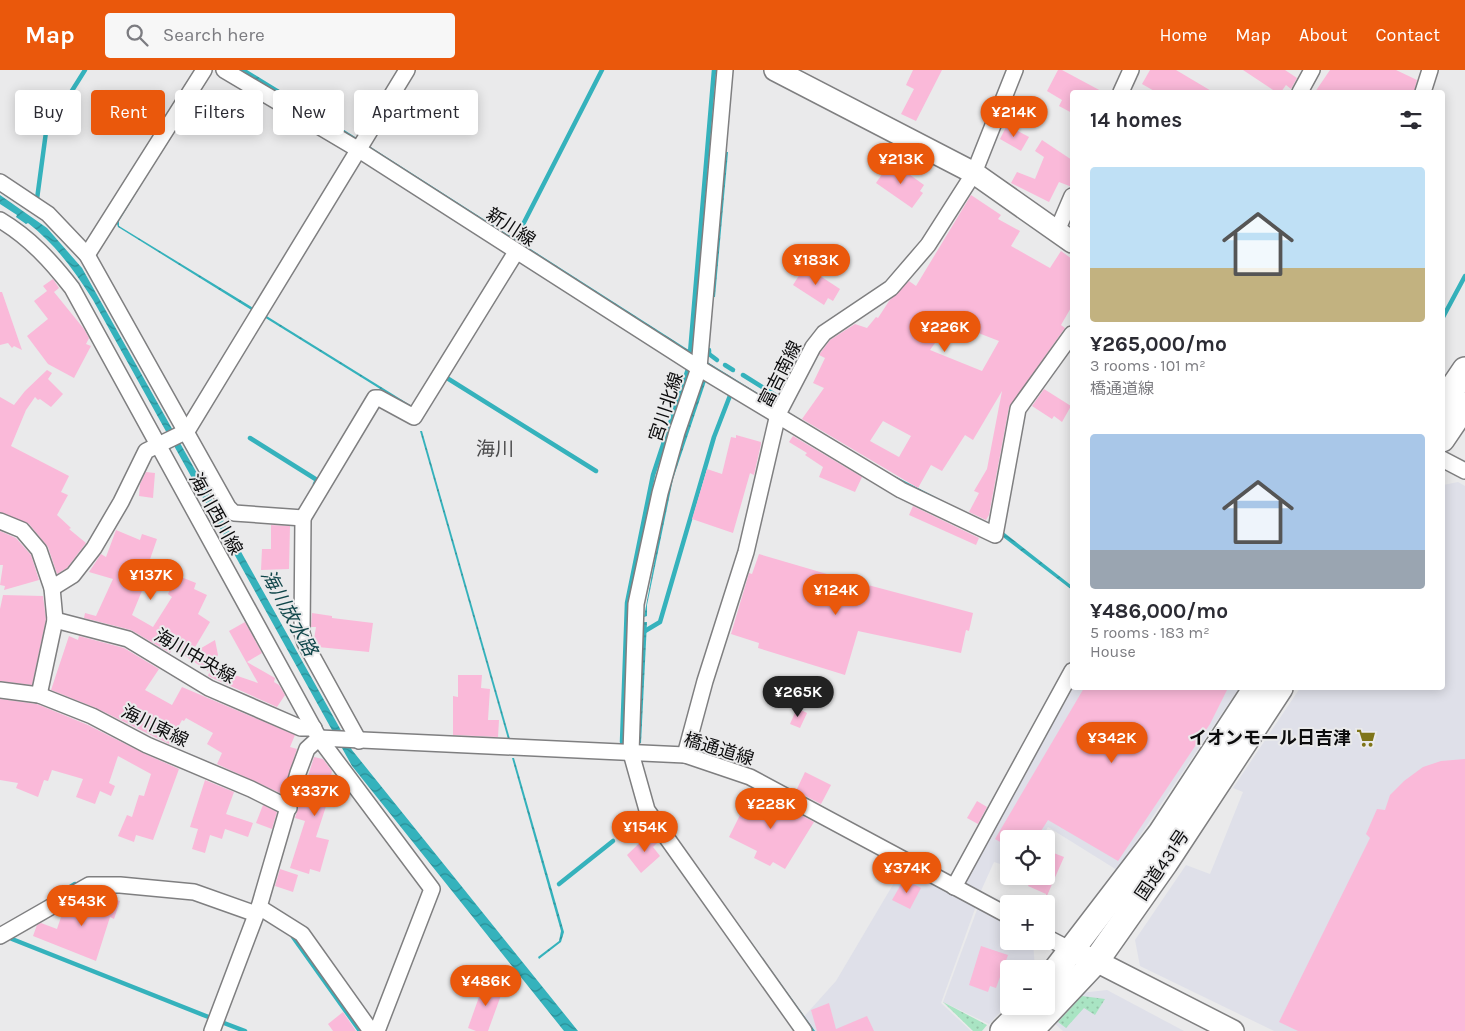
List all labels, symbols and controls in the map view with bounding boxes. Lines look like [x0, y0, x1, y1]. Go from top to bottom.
search box [105, 13, 455, 58]
text: Map [25, 21, 75, 49]
icon: search [123, 21, 151, 49]
text: Search here [163, 24, 265, 46]
text: Home [1159, 24, 1207, 46]
text: Map [1235, 24, 1271, 46]
text: About [1299, 24, 1348, 46]
text: Contact [1376, 24, 1440, 46]
chip: Buy [15, 90, 81, 135]
chip: Rent [91, 90, 165, 135]
chip: Filters [175, 90, 263, 135]
chip: New [273, 90, 344, 135]
chip: Apartment [354, 90, 478, 135]
pin: ¥214K [979, 96, 1049, 138]
text: ¥214K [992, 102, 1036, 121]
icon: filters [1397, 106, 1425, 134]
text: 14 homes [1090, 108, 1182, 132]
pin: ¥213K [866, 142, 936, 185]
text: ¥213K [878, 149, 924, 168]
icon: home [1213, 199, 1303, 289]
street label: 新川線 [482, 203, 540, 251]
pin: ¥183K [781, 244, 851, 286]
text: ¥183K [793, 250, 839, 269]
pin: ¥226K [910, 310, 980, 353]
text: ¥226K [921, 317, 969, 336]
text: ¥265,000/mo [1090, 332, 1227, 356]
street label: 富吉南線 [754, 337, 806, 411]
text: 3 rooms · 101 m² [1090, 356, 1206, 375]
street label: 宮川北線 [644, 369, 688, 445]
text: 橋通道線 [1090, 379, 1154, 398]
district label: 海川 [476, 438, 514, 460]
icon: home [1213, 467, 1303, 557]
street label: 海川西川線 [185, 469, 247, 559]
pin: ¥137K [116, 558, 186, 601]
text: ¥137K [129, 565, 173, 584]
water label: 海川放水路 [256, 566, 323, 662]
pin: ¥124K [801, 574, 871, 616]
text: ¥124K [814, 580, 858, 599]
text: ¥486,000/mo [1090, 599, 1228, 623]
text: 5 rooms · 183 m² [1090, 623, 1210, 642]
street label: 海川中央線 [151, 624, 239, 688]
text: House [1090, 642, 1136, 661]
pin: ¥265K [763, 676, 833, 718]
text: ¥265K [774, 682, 822, 701]
street label: 海川東線 [118, 700, 192, 752]
pin: ¥342K [1077, 722, 1147, 764]
place label: イオンモール日吉津 [1189, 727, 1351, 749]
supermarket icon: イオンモール日吉津 [1355, 727, 1377, 749]
street label: 橋通道線 [681, 728, 757, 770]
text: ¥342K [1088, 728, 1137, 747]
pin: ¥337K [280, 774, 350, 817]
text: ¥337K [291, 781, 339, 800]
pin: ¥228K [736, 788, 806, 830]
text: ¥228K [746, 794, 796, 813]
pin: ¥154K [610, 810, 680, 853]
text: ¥154K [623, 817, 667, 836]
street label: 国道431号 [1130, 825, 1194, 905]
map controls [1000, 830, 1055, 1015]
button: locate [1000, 830, 1055, 885]
pin: ¥374K [872, 852, 942, 894]
text: ¥374K [883, 858, 931, 877]
pin: ¥543K [47, 884, 117, 927]
text: ¥543K [58, 891, 106, 910]
button: + [1000, 895, 1055, 950]
button: − [1000, 960, 1055, 1015]
pin: ¥486K [451, 964, 521, 1007]
text: ¥486K [461, 971, 511, 990]

